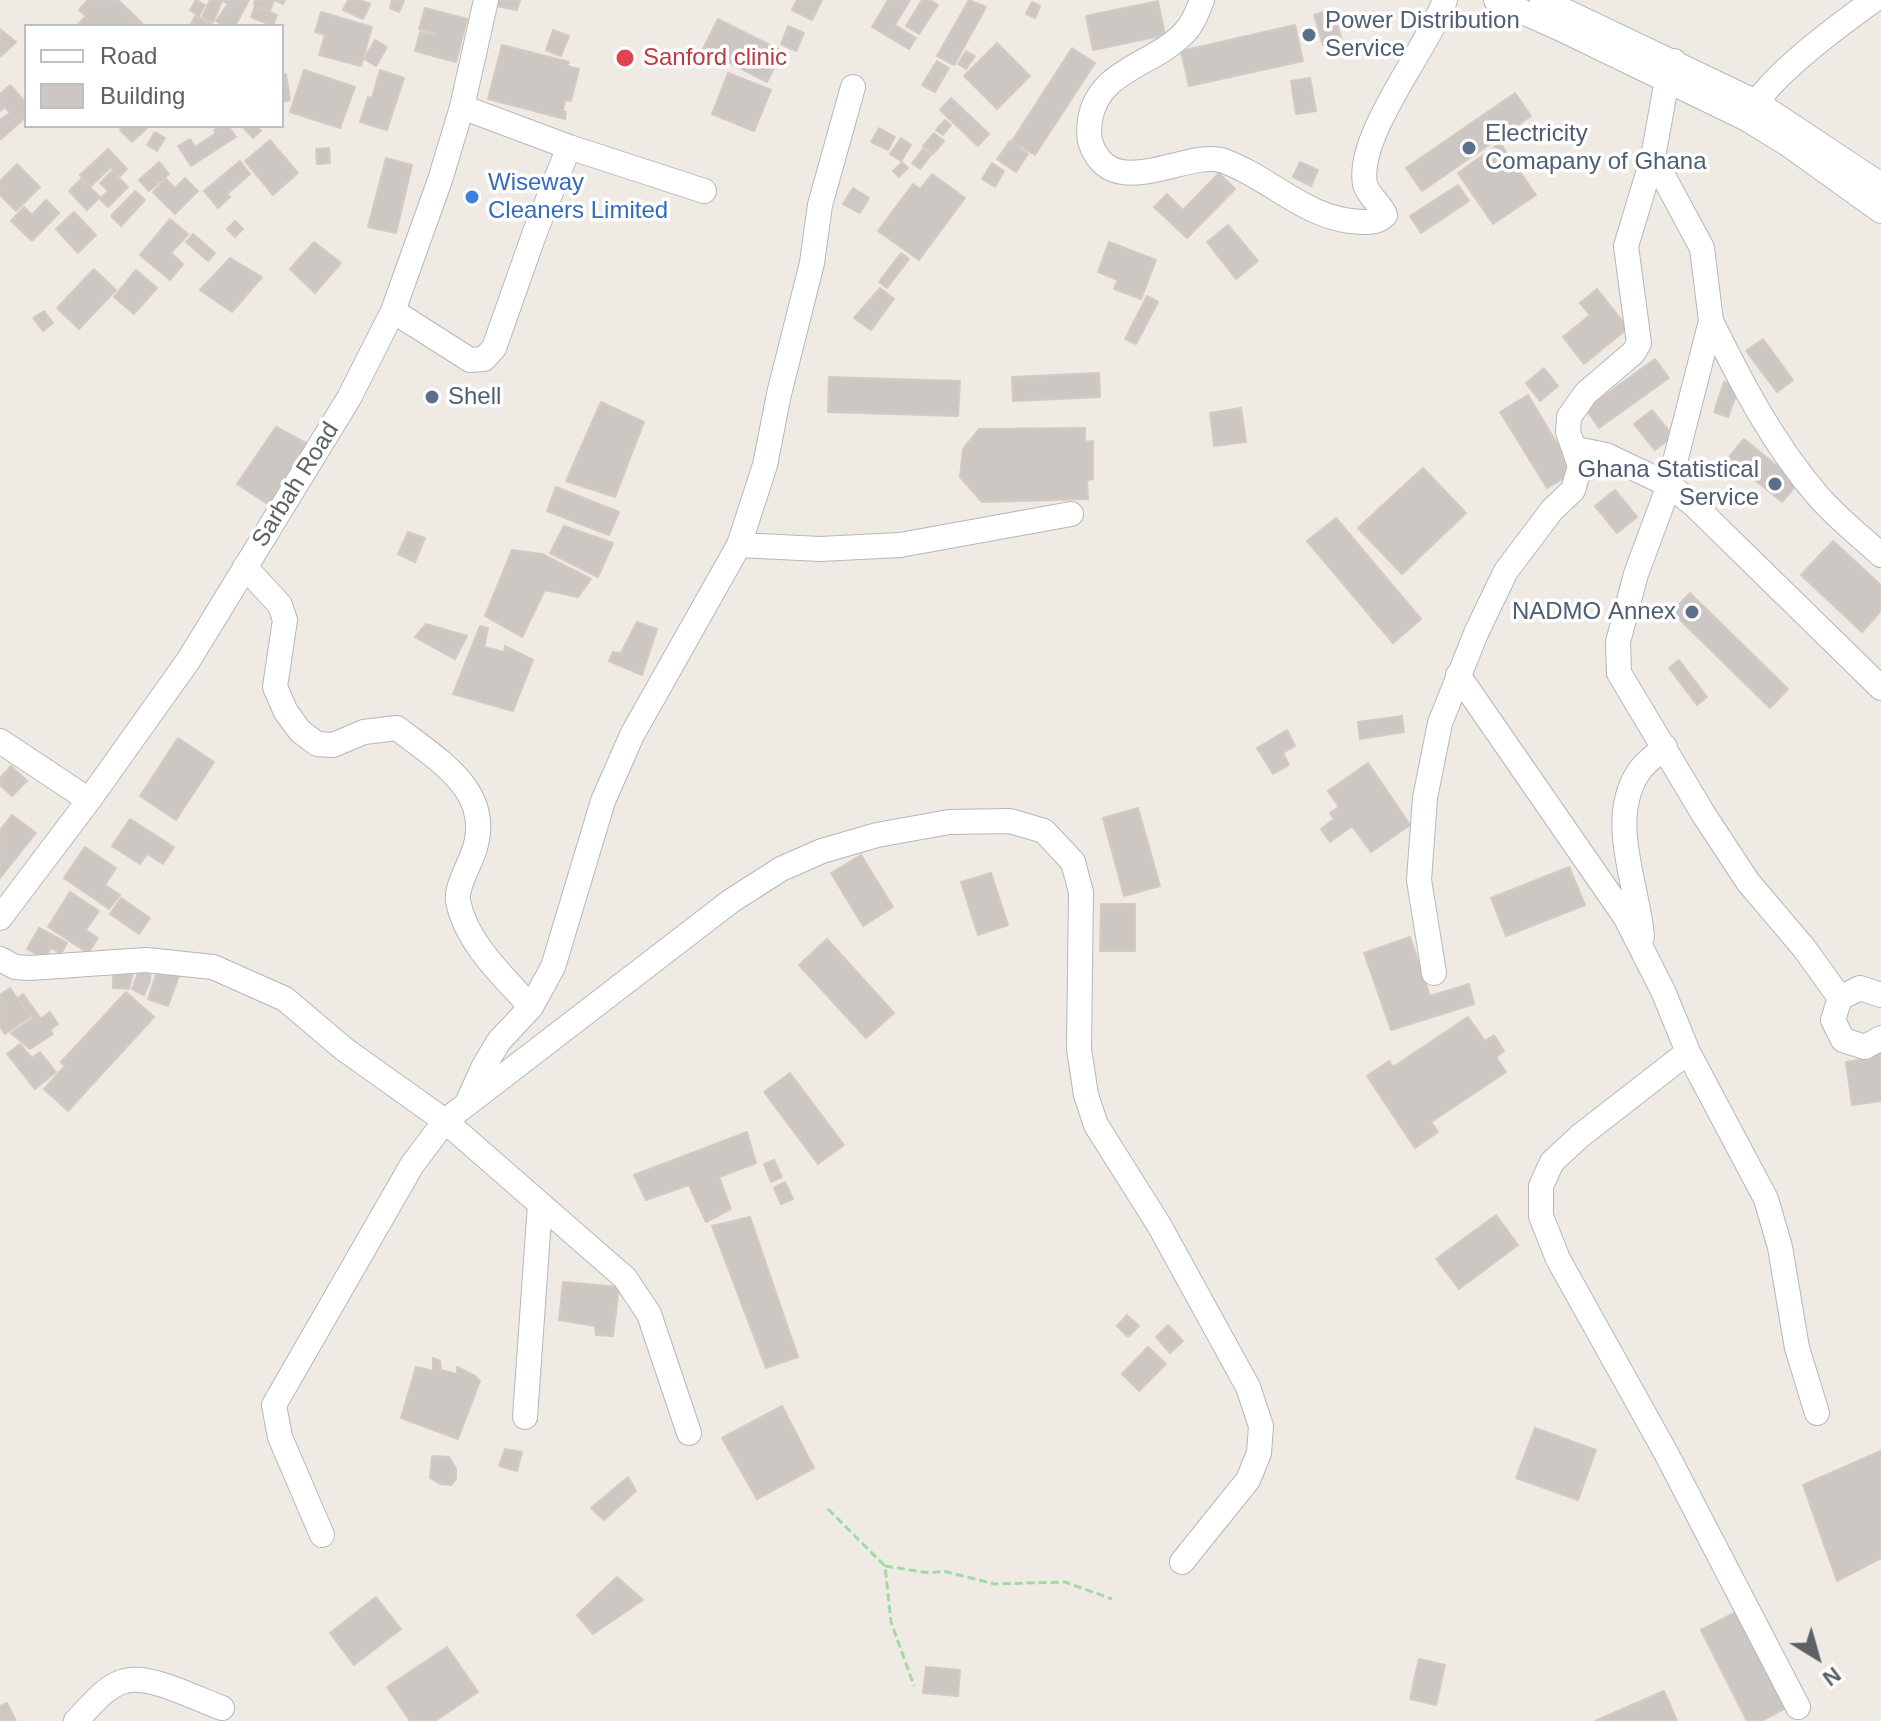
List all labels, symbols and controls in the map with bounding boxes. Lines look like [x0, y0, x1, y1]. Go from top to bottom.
place label: Power Distribution Service [1325, 7, 1520, 63]
legend [24, 24, 284, 128]
marker: Power Distribution Service [1300, 26, 1318, 44]
text: Road [100, 42, 157, 69]
place label: Sanford clinic [643, 44, 787, 72]
marker: Sanford clinic [614, 47, 636, 69]
text: Building [100, 82, 185, 109]
place label: Electricity Comapany of Ghana [1485, 120, 1706, 176]
marker: Electricity Comapany of Ghana [1460, 139, 1478, 157]
place label: Wiseway Cleaners Limited [488, 169, 668, 225]
marker: Wiseway Cleaners Limited [463, 188, 481, 206]
place label: Shell [448, 383, 501, 411]
marker: Shell [423, 388, 441, 406]
street label: Sarbah Road [246, 417, 346, 553]
place label: Ghana Statistical Service [1578, 456, 1759, 512]
marker: Ghana Statistical Service [1766, 475, 1784, 493]
place label: NADMO Annex [1512, 598, 1676, 626]
marker: NADMO Annex [1683, 603, 1701, 621]
north arrow [1777, 1617, 1857, 1697]
text: N [1818, 1662, 1846, 1691]

